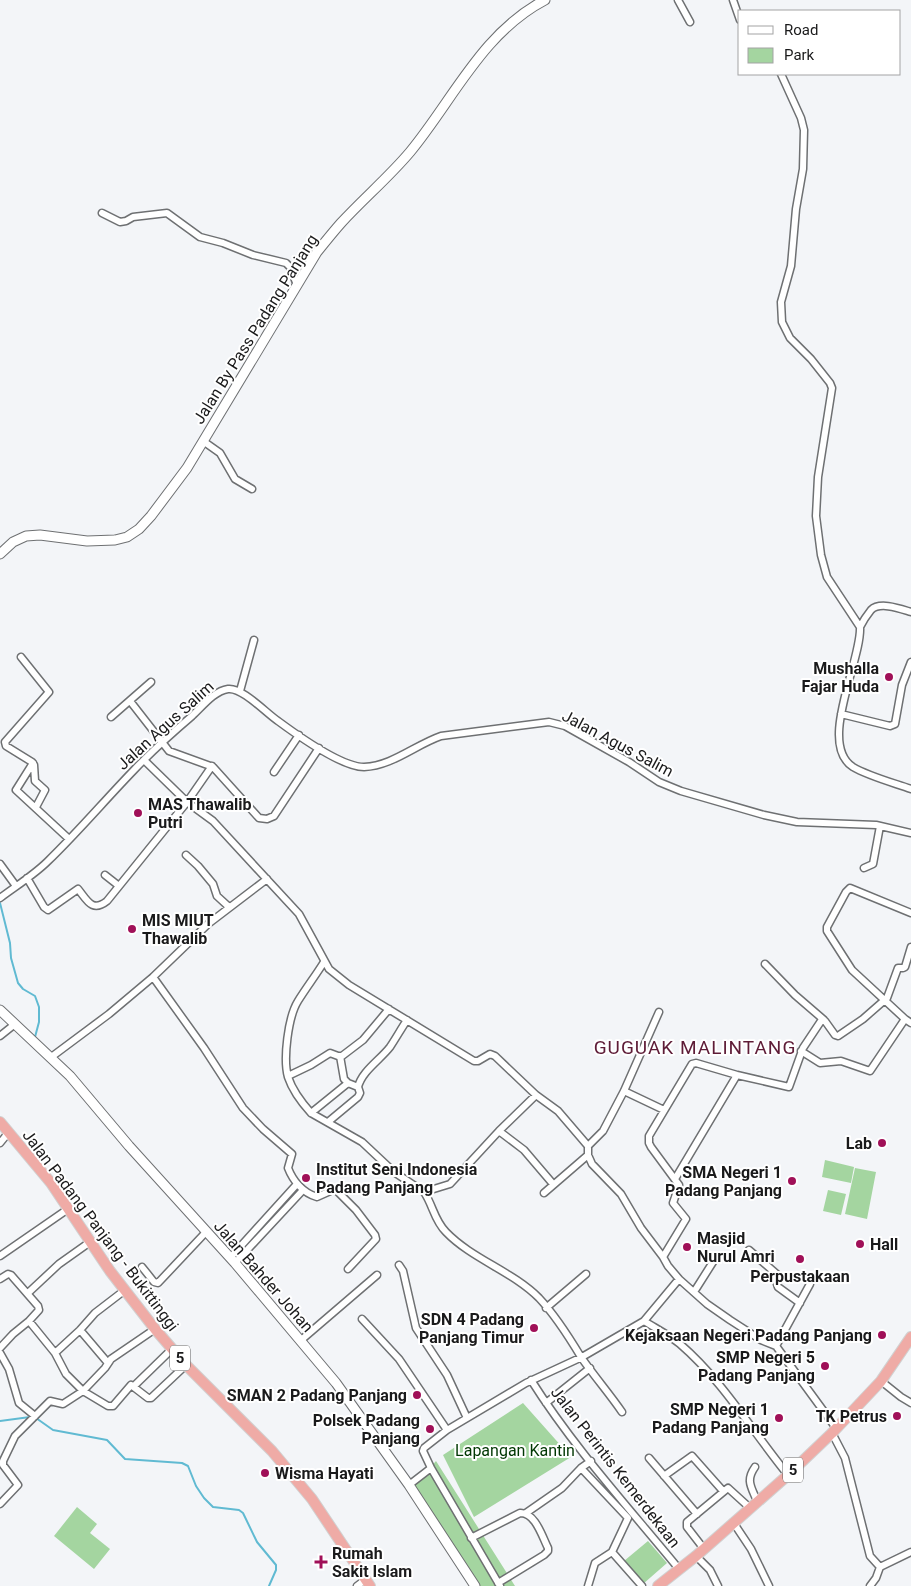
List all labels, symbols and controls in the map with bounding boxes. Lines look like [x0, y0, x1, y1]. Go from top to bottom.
legend [738, 10, 901, 75]
text: Road [784, 21, 818, 39]
text: Park [784, 46, 815, 64]
street label: Jalan By Pass Padang Panjang [189, 231, 322, 427]
place label: Mushalla Fajar Huda [802, 659, 879, 696]
marker: Mushalla Fajar Huda [883, 671, 895, 683]
street label: Jalan Agus Salim [113, 677, 218, 774]
street label: Jalan Agus Salim [559, 706, 677, 781]
place label: MAS Thawalib Putri [148, 795, 252, 832]
marker: MAS Thawalib Putri [132, 807, 144, 819]
place label: MIS MIUT Thawalib [142, 911, 214, 948]
marker: MIS MIUT Thawalib [126, 923, 138, 935]
district label: GUGUAK MALINTANG [594, 1036, 796, 1059]
street label: Jalan Padang Panjang - Bukittinggi [19, 1126, 183, 1335]
place label: Lab [846, 1134, 872, 1153]
marker: Lab [876, 1137, 888, 1149]
place label: Institut Seni Indonesia Padang Panjang [316, 1160, 478, 1197]
place label: SMA Negeri 1 Padang Panjang [665, 1163, 782, 1200]
marker: Institut Seni Indonesia Padang Panjang [300, 1172, 312, 1184]
marker: SMA Negeri 1 Padang Panjang [786, 1175, 798, 1187]
street label: Jalan Bahder Johan [210, 1217, 317, 1336]
place label: Masjid Nurul Amri [697, 1229, 775, 1266]
place label: Hall [870, 1235, 898, 1254]
marker: Hall [854, 1238, 866, 1250]
marker: Masjid Nurul Amri [681, 1241, 693, 1253]
marker: Perpustakaan [794, 1253, 806, 1265]
place label: Perpustakaan [750, 1267, 850, 1286]
place label: SDN 4 Padang Panjang Timur [419, 1310, 524, 1347]
marker: SDN 4 Padang Panjang Timur [528, 1322, 540, 1334]
place label: Kejaksaan Negeri Padang Panjang [625, 1326, 872, 1345]
marker: Kejaksaan Negeri Padang Panjang [876, 1329, 888, 1341]
road number: 5 [170, 1346, 190, 1370]
place label: SMP Negeri 5 Padang Panjang [698, 1348, 815, 1385]
marker: SMP Negeri 5 Padang Panjang [819, 1360, 831, 1372]
street label: Jalan Perintis Kemerdekaan [547, 1383, 684, 1552]
place label: SMAN 2 Padang Panjang [227, 1386, 407, 1405]
marker: SMAN 2 Padang Panjang [411, 1389, 423, 1401]
place label: SMP Negeri 1 Padang Panjang [652, 1400, 769, 1437]
place label: TK Petrus [816, 1407, 887, 1426]
marker: TK Petrus [891, 1410, 903, 1422]
place label: Polsek Padang Panjang [313, 1411, 420, 1448]
marker: SMP Negeri 1 Padang Panjang [773, 1412, 785, 1424]
marker: Polsek Padang Panjang [424, 1423, 436, 1435]
park label: Lapangan Kantin [455, 1441, 575, 1460]
road number: 5 [783, 1458, 803, 1482]
place label: Wisma Hayati [275, 1464, 374, 1483]
marker: Wisma Hayati [259, 1467, 271, 1479]
place label: Rumah Sakit Islam [332, 1544, 412, 1581]
marker: Rumah Sakit Islam [314, 1555, 328, 1569]

